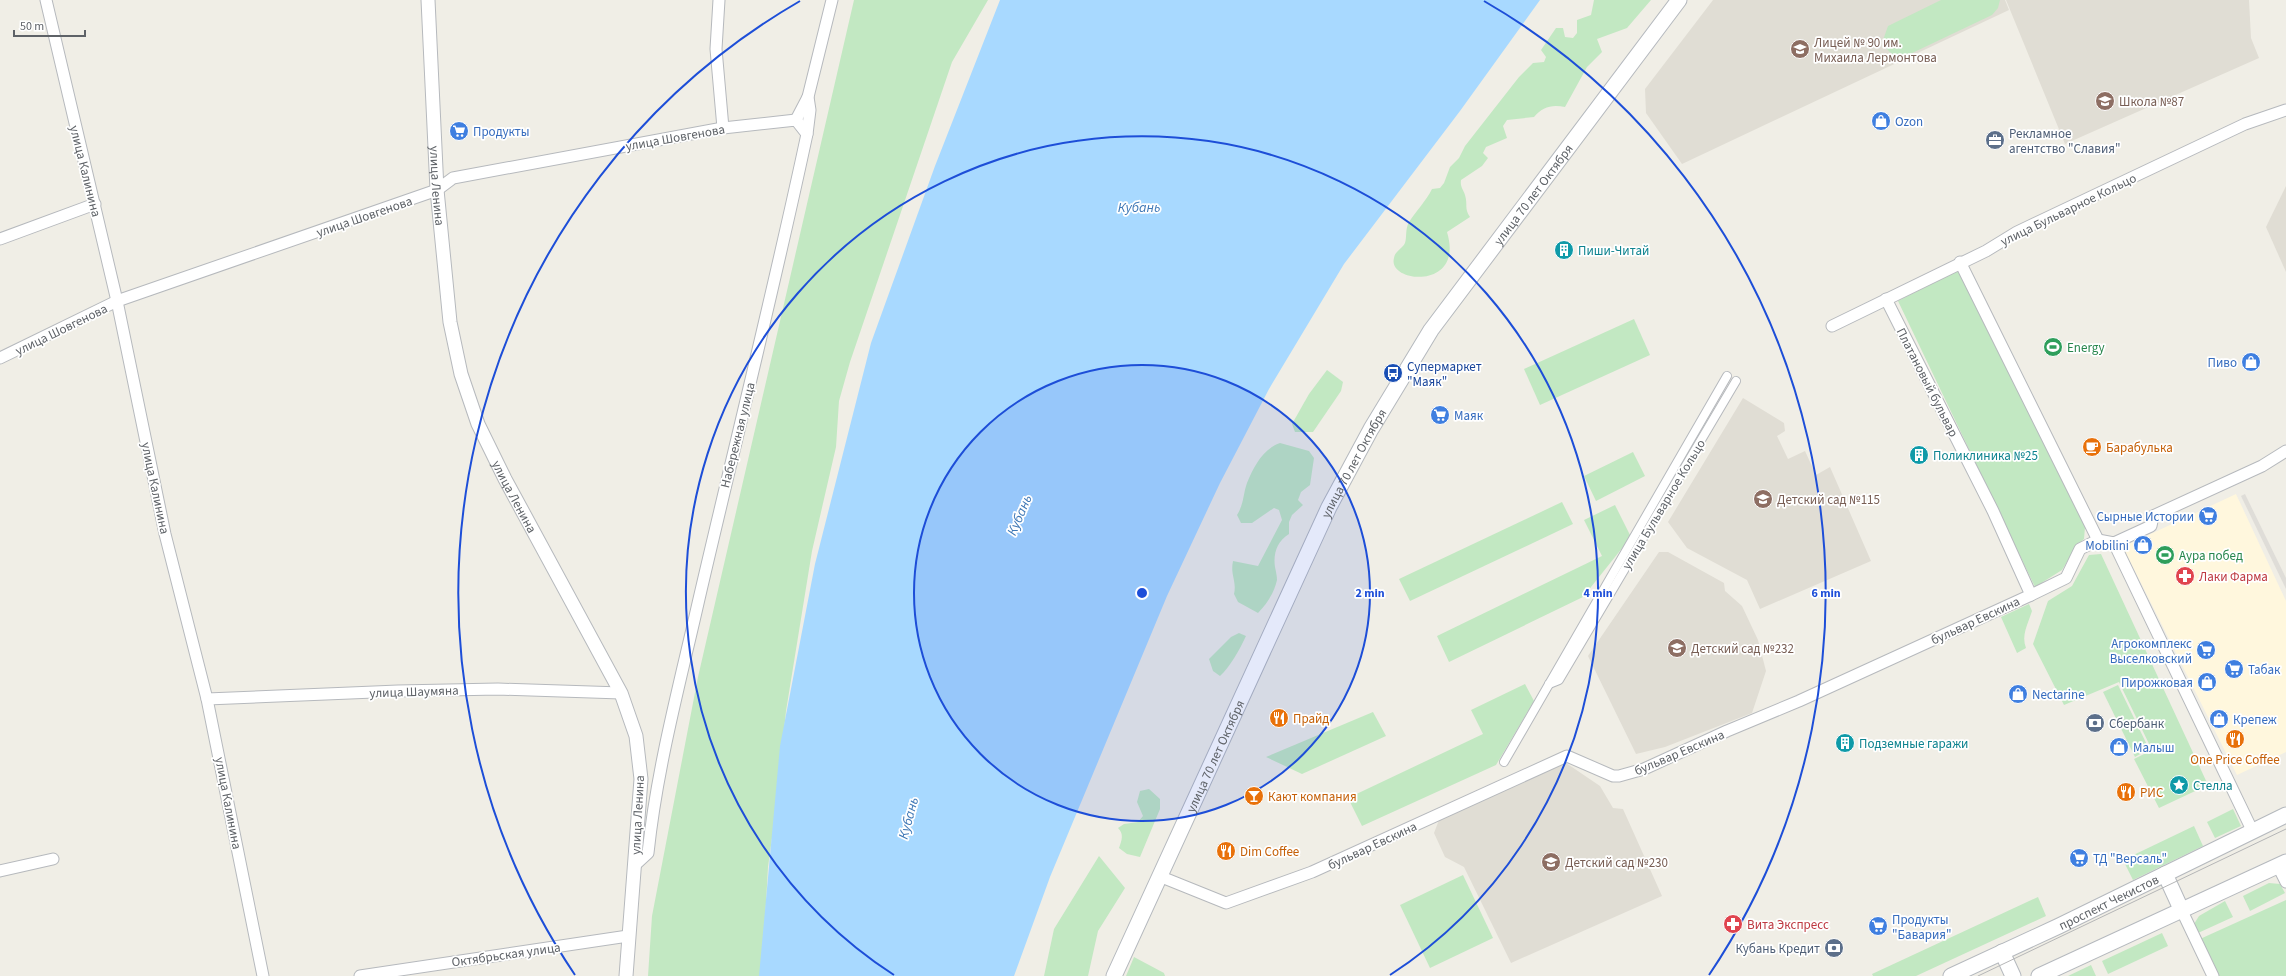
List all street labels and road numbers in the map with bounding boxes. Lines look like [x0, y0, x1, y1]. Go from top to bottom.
street label: улица Шовгенова [624, 120, 726, 156]
street label: улица Калинина [65, 124, 105, 219]
street label: улица 70 лет Октября [1490, 141, 1578, 249]
street label: улица Ленина [425, 145, 448, 227]
street label: улица Бульварное Кольцо [1997, 169, 2139, 251]
street label: улица Шовгенова [314, 192, 415, 242]
street label: улица Шовгенова [12, 300, 111, 360]
street label: Платановый бульвар [1892, 325, 1962, 440]
street label: Набережная улица [716, 381, 760, 490]
street label: улица 70 лет Октября [1317, 406, 1391, 521]
street label: улица Бульварное Кольцо [1618, 436, 1710, 573]
street label: улица Калинина [136, 441, 174, 536]
street label: улица Ленина [487, 457, 541, 536]
street label: бульвар Евскина [1928, 592, 2023, 649]
street label: улица Шаумяна [369, 681, 459, 703]
street label: улица 70 лет Октября [1182, 697, 1249, 816]
street label: бульвар Евскина [1632, 726, 1727, 780]
street label: улица Калинина [210, 756, 246, 851]
street label: улица Ленина [627, 775, 649, 855]
street label: бульвар Евскина [1325, 817, 1420, 874]
street label: проспект Чекистов [2056, 871, 2162, 935]
street label: Октябрьская улица [450, 938, 562, 972]

